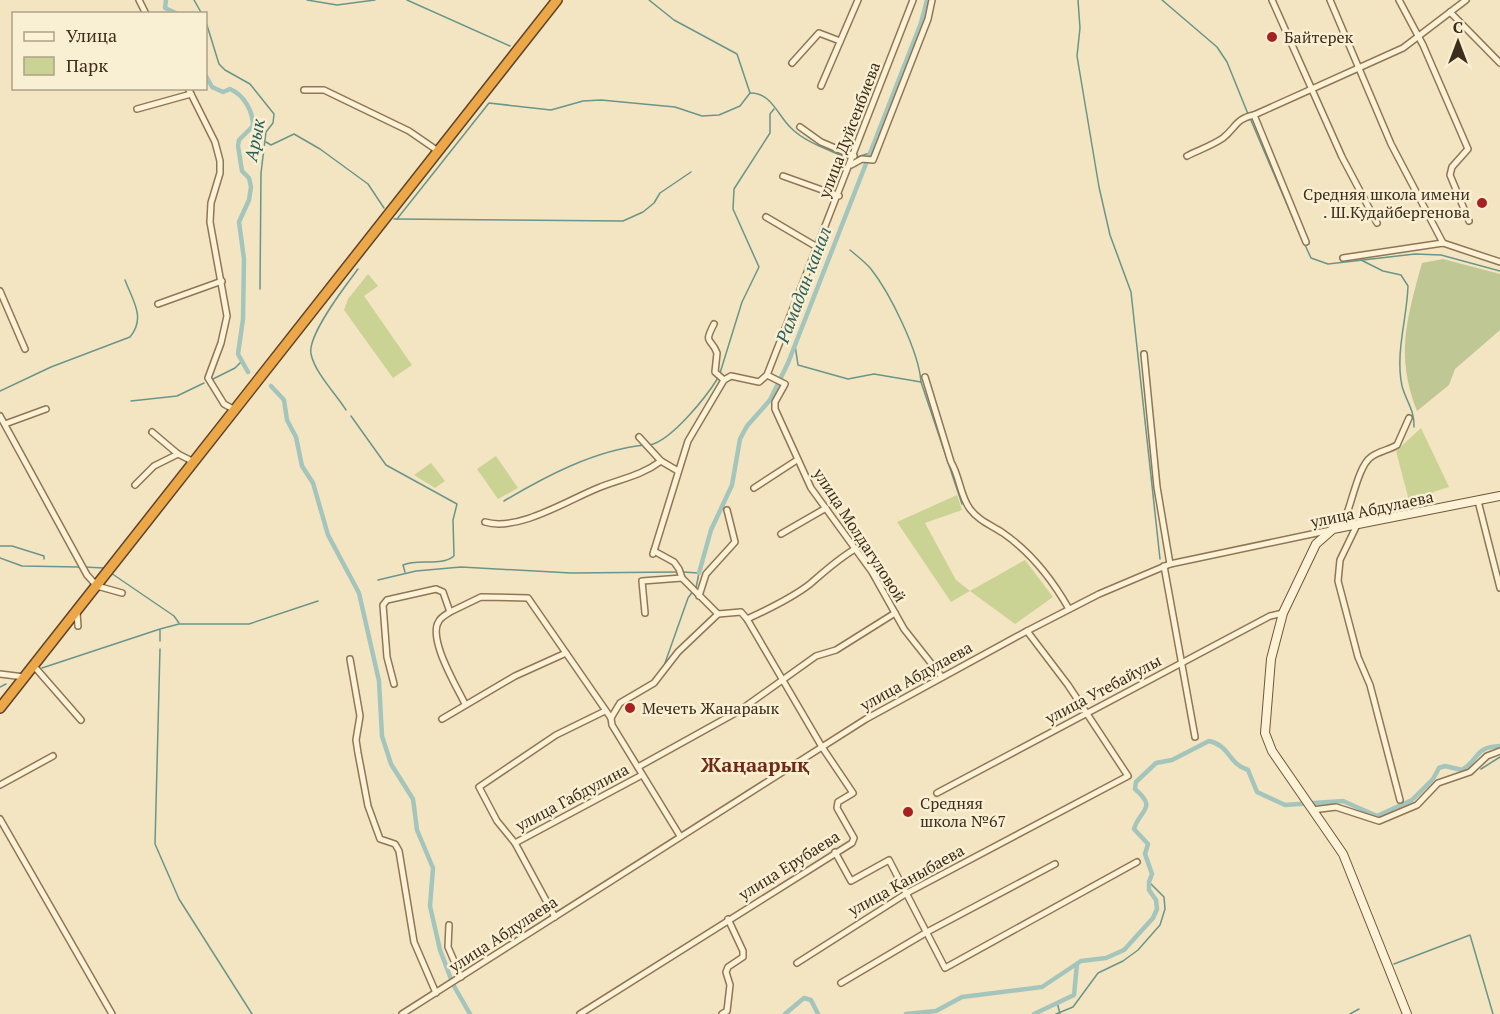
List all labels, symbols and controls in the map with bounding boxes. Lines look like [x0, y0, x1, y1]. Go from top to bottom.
legend [12, 12, 207, 90]
north arrow [1428, 12, 1488, 72]
text: С [1453, 16, 1463, 38]
text: Улица [66, 23, 117, 47]
place label: Байтерек [1284, 26, 1354, 48]
marker: Байтерек [1265, 30, 1279, 44]
text: Парк [66, 53, 108, 77]
street label: улица Дуйсенбиева [812, 59, 885, 202]
water label: Арык [238, 116, 270, 164]
place label: Средняя школа имени . Ш.Кудайбергенова [1303, 183, 1470, 223]
marker: Средняя школа имени . Ш.Кудайбергенова [1475, 196, 1489, 210]
water label: Рамадан канал [770, 223, 836, 347]
street label: улица Молдагуловой [808, 463, 912, 606]
street label: улица Абдулаева [1308, 485, 1435, 533]
street label: улица Абдулаева [855, 636, 976, 716]
street label: улица Утебайулы [1040, 649, 1165, 729]
place label: Мечеть Жанараык [642, 697, 779, 719]
marker: Мечеть Жанараык [623, 701, 637, 715]
district label: Жаңаарық [701, 751, 810, 778]
street label: улица Габдулина [511, 758, 632, 837]
place label: Средняя школа №67 [920, 792, 1006, 832]
marker: Средняя школа №67 [901, 805, 915, 819]
street label: улица Ерубаева [733, 825, 844, 905]
street label: улица Каныбаева [843, 839, 968, 921]
street label: улица Абдулаева [444, 891, 561, 978]

